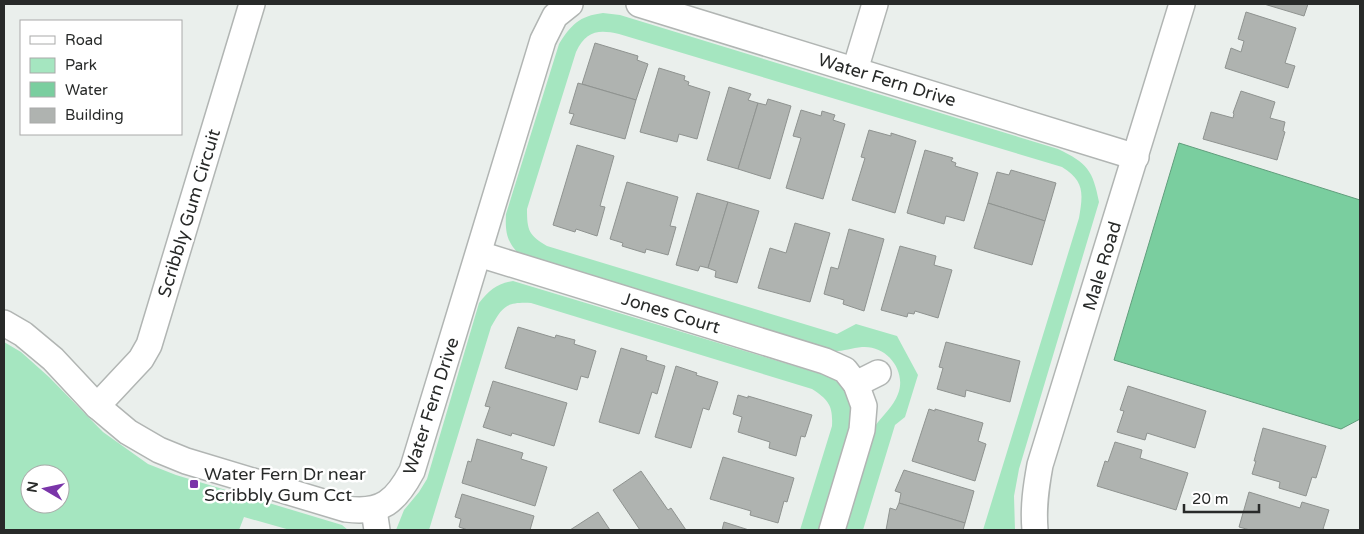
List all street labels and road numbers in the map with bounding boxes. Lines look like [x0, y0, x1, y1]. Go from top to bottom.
street label: Water Fern Drive [815, 49, 959, 111]
street label: Scribbly Gum Circuit [153, 126, 225, 300]
street label: Male Road [1078, 219, 1126, 313]
street label: Jones Court [619, 288, 723, 338]
street label: Water Fern Drive [398, 335, 464, 477]

